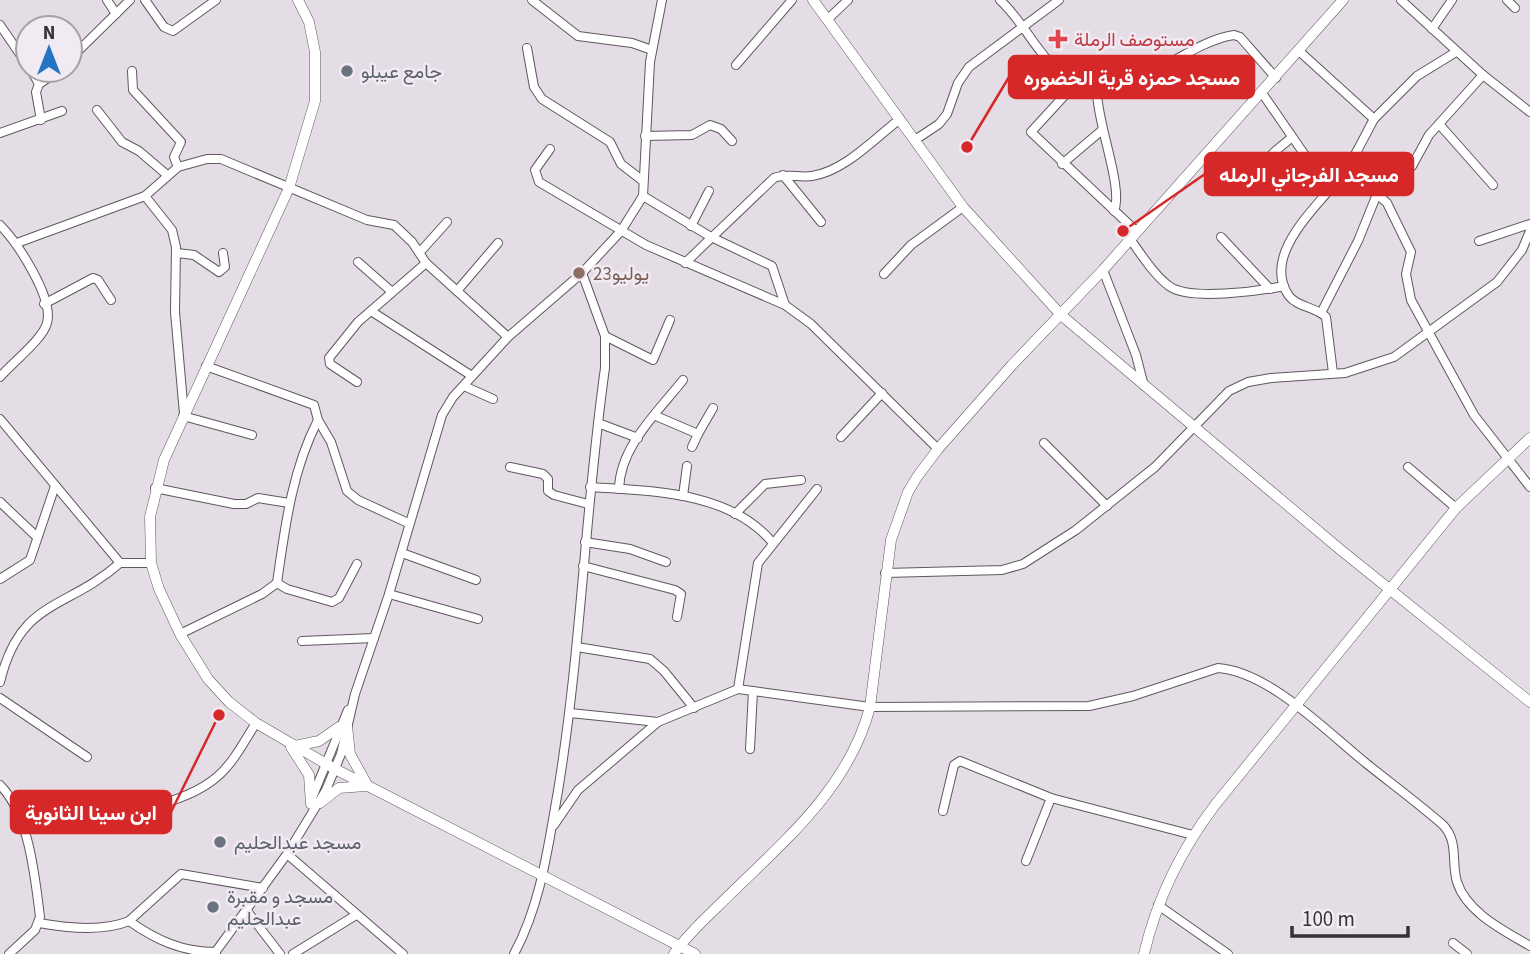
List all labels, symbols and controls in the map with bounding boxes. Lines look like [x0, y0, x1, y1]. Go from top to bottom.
north arrow [14, 14, 84, 84]
text: N [43, 20, 55, 47]
place label: مستوصف الرملة [1074, 27, 1195, 54]
marker: مستوصف الرملة [1048, 29, 1068, 49]
callout: مسجد حمزه قرية الخضوره [1009, 56, 1254, 98]
place label: جامع عيبلو [361, 59, 442, 86]
marker: جامع عيبلو [339, 63, 355, 79]
text: مسجد حمزه قرية الخضوره [1024, 63, 1240, 93]
callout: مسجد الفرجاني الرمله [1205, 153, 1413, 195]
text: مسجد الفرجاني الرمله [1219, 160, 1399, 192]
place label: 23يوليو [593, 261, 649, 288]
marker: 23يوليو [571, 265, 587, 281]
callout: ابن سينا الثانوية [11, 791, 171, 833]
text: ابن سينا الثانوية [25, 798, 157, 828]
place label: مسجد عبدالحليم [234, 830, 361, 857]
marker: مسجد عبدالحليم [212, 834, 228, 850]
place label: مسجد و مقبرة عبدالحليم [227, 884, 333, 933]
scale bar [1292, 894, 1408, 938]
marker: مسجد و مقبرة عبدالحليم [205, 899, 221, 915]
text: 100 m [1302, 904, 1355, 934]

